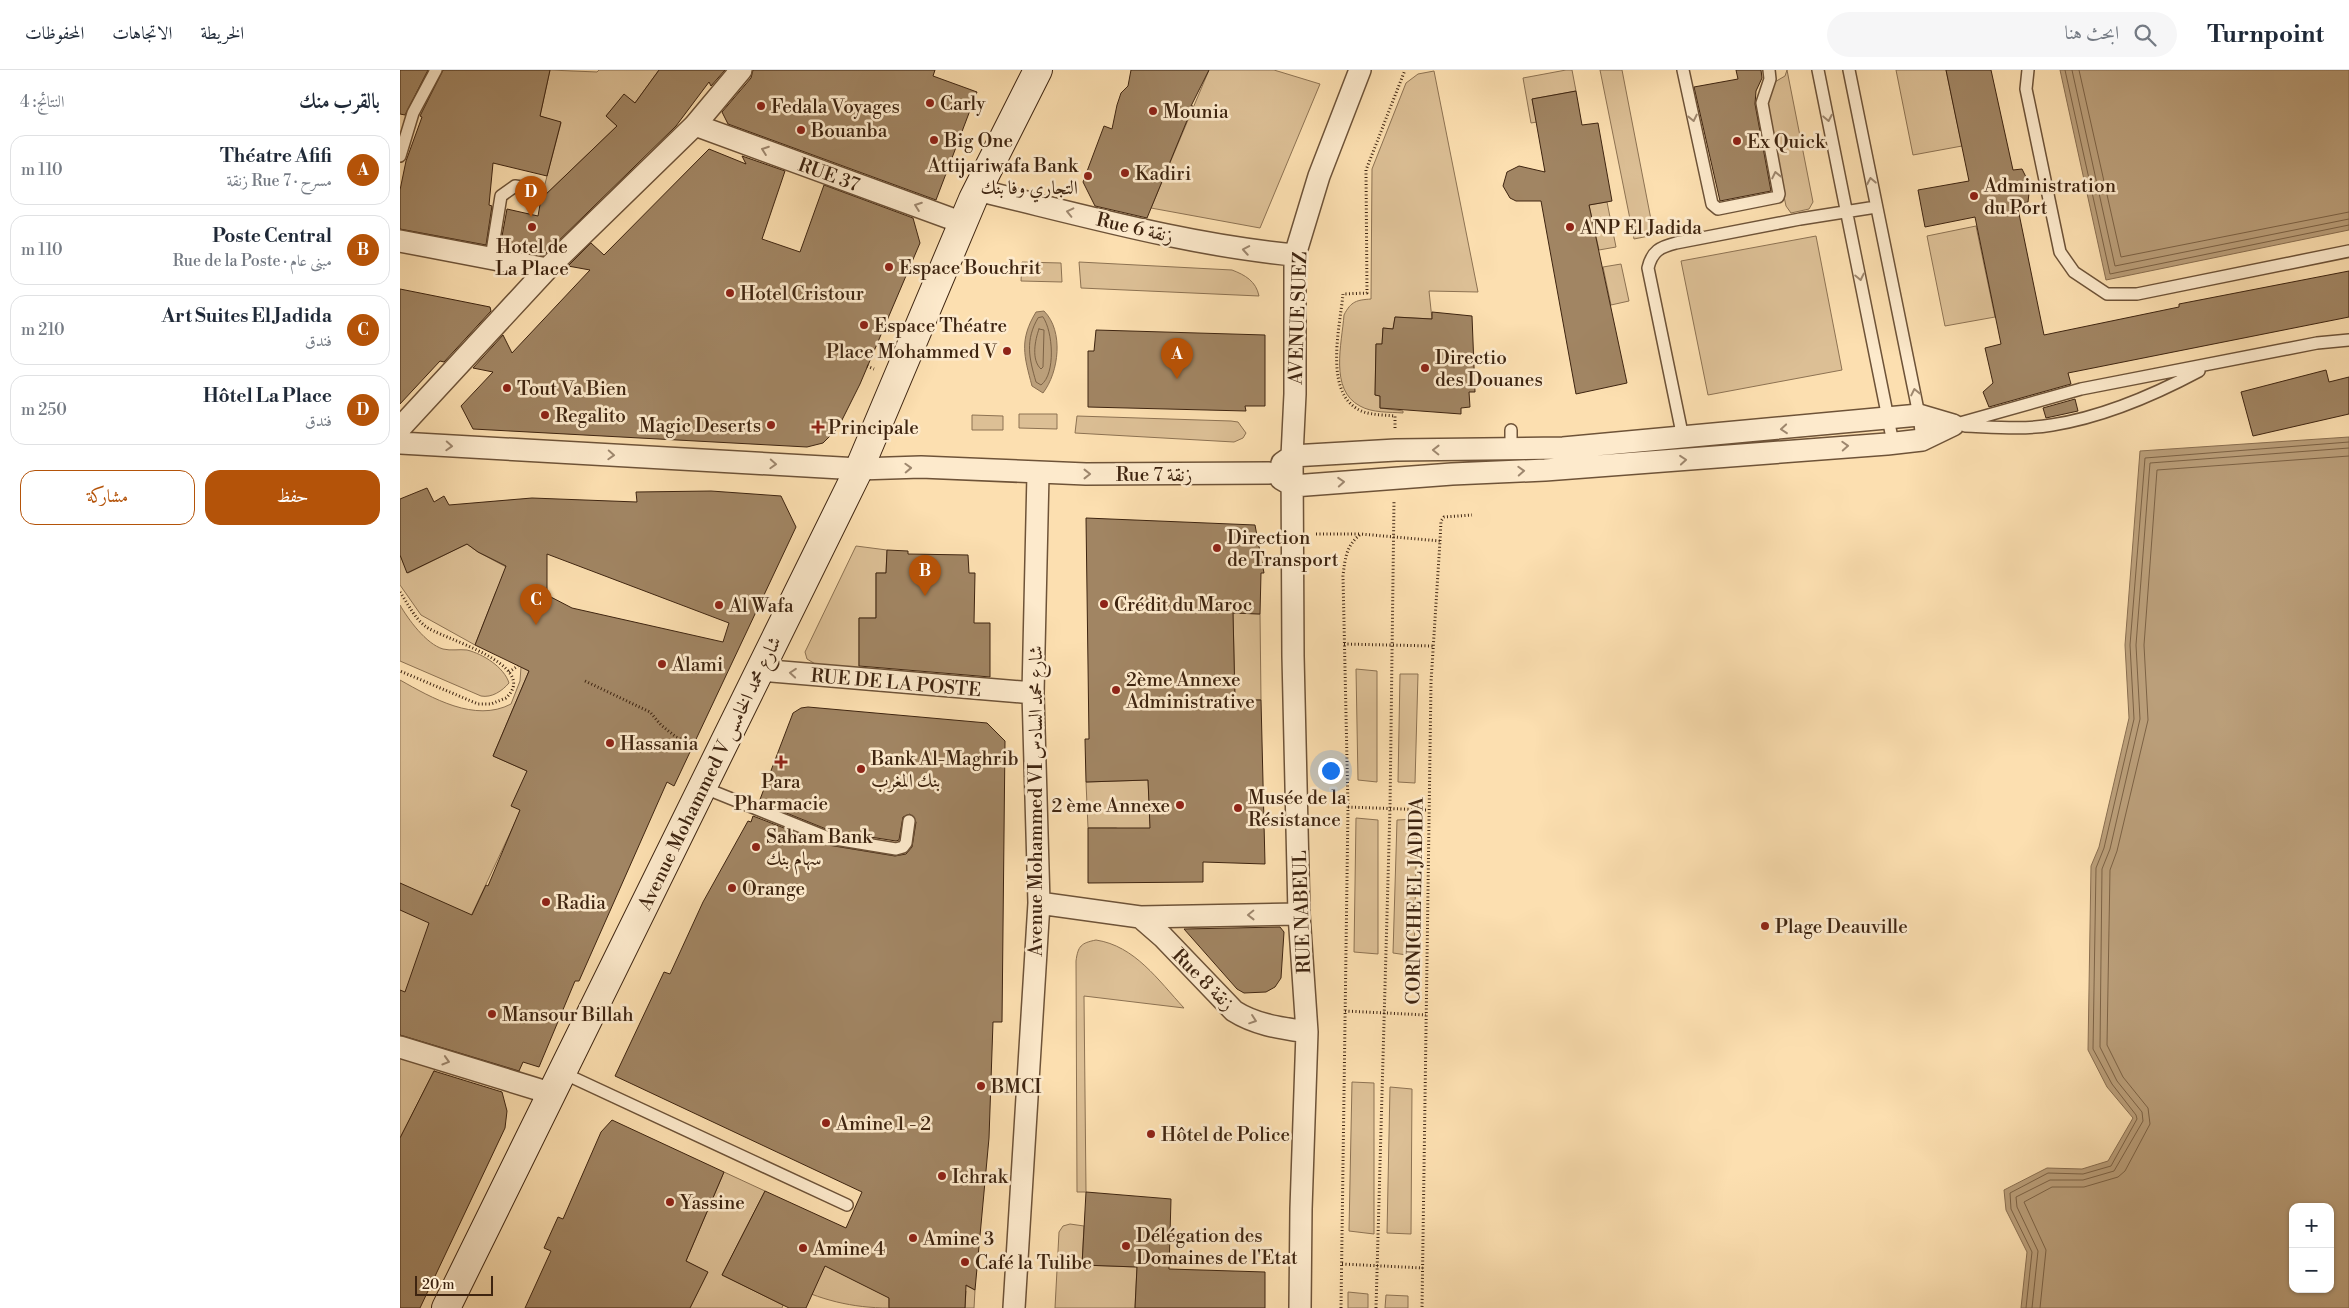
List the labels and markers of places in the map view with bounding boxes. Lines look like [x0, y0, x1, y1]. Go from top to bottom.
place label: Carly [940, 92, 986, 116]
place label: Fedala Voyages [771, 95, 900, 119]
marker: Carly [924, 97, 936, 109]
marker: Fedala Voyages [755, 100, 767, 112]
place label: Mounia [1163, 100, 1229, 124]
marker: Mounia [1147, 105, 1159, 117]
place label: Bouanba [810, 119, 888, 143]
marker: Bouanba [795, 124, 807, 136]
place label: Big One [943, 129, 1013, 153]
place label: Ex Quick [1747, 130, 1826, 154]
marker: Big One [928, 134, 940, 146]
marker: Ex Quick [1731, 135, 1743, 147]
place label: Attijariwafa Bank التجاري وفا بنك [926, 154, 1079, 203]
place label: Kadiri [1135, 162, 1191, 186]
marker: Kadiri [1119, 167, 1131, 179]
marker: Attijariwafa Bank التجاري وفا بنك [1082, 170, 1094, 182]
place label: Administration du Port [1983, 174, 2116, 220]
pin: D [515, 176, 547, 217]
marker: Administration du Port [1968, 190, 1980, 202]
place label: ANP El Jadida [1579, 216, 1702, 240]
marker: Hotel de La Place [526, 221, 538, 233]
marker: ANP El Jadida [1564, 221, 1576, 233]
place label: Hotel de La Place [495, 235, 569, 281]
place label: Espace Bouchrit [899, 256, 1041, 280]
marker: Espace Bouchrit [883, 261, 895, 273]
place label: Hotel Cristour [740, 282, 864, 306]
marker: Hotel Cristour [724, 287, 736, 299]
place label: Espace Théatre [874, 314, 1007, 338]
marker: Espace Théatre [858, 319, 870, 331]
pin: A [1161, 338, 1193, 379]
place label: Place Mohammed V [826, 340, 997, 364]
marker: Place Mohammed V [1001, 345, 1013, 357]
place label: Directio des Douanes [1435, 346, 1543, 392]
marker: Directio des Douanes [1419, 362, 1431, 374]
place label: Tout Va Bien [517, 377, 627, 401]
marker: Tout Va Bien [501, 382, 513, 394]
place label: Regalito [555, 404, 626, 428]
marker: Regalito [539, 409, 551, 421]
place label: Magic Deserts [639, 414, 761, 438]
place label: Principale [828, 416, 919, 440]
marker: Magic Deserts [765, 419, 777, 431]
marker: Principale [812, 421, 824, 433]
place label: Direction de Transport [1227, 526, 1339, 572]
marker: Direction de Transport [1211, 542, 1223, 554]
pin: B [909, 555, 941, 596]
pin: C [520, 584, 552, 625]
place label: Crédit du Maroc [1114, 593, 1252, 617]
place label: Al Wafa [728, 594, 794, 618]
marker: Crédit du Maroc [1098, 598, 1110, 610]
marker: Al Wafa [713, 599, 725, 611]
place label: Alami [671, 653, 723, 677]
marker: Alami [656, 658, 668, 670]
place label: 2ème Annexe Administrative [1125, 668, 1255, 714]
marker: 2ème Annexe Administrative [1110, 684, 1122, 696]
place label: Hassania [620, 732, 699, 756]
marker: Hassania [604, 737, 616, 749]
place label: Bank Al-Maghrib بنك المغرب [870, 747, 1019, 793]
marker: Para Pharmacie [775, 756, 787, 768]
marker: Bank Al-Maghrib بنك المغرب [855, 763, 867, 775]
place label: Para Pharmacie [734, 770, 828, 816]
place label: Musée de la Résistance [1248, 786, 1347, 832]
place label: 2 ème Annexe [1051, 794, 1170, 818]
marker: 2 ème Annexe [1174, 799, 1186, 811]
marker: Musée de la Résistance [1232, 802, 1244, 814]
place label: Saham Bank سهام بنك [766, 825, 873, 875]
marker: Saham Bank سهام بنك [750, 841, 762, 853]
place label: Orange [742, 877, 805, 901]
marker: Orange [726, 882, 738, 894]
place label: Radia [556, 891, 606, 915]
marker: Radia [540, 896, 552, 908]
place label: Plage Deauville [1775, 915, 1908, 939]
marker: Plage Deauville [1759, 920, 1771, 932]
place label: Mansour Billah [502, 1003, 634, 1027]
marker: Mansour Billah [486, 1008, 498, 1020]
place label: BMCI [990, 1075, 1041, 1099]
marker: BMCI [975, 1080, 987, 1092]
place label: Amine 1 - 2 [835, 1112, 931, 1136]
marker: Amine 1 - 2 [820, 1117, 832, 1129]
place label: Hôtel de Police [1161, 1123, 1290, 1147]
marker: Hôtel de Police [1145, 1128, 1157, 1140]
place label: Ichrak [952, 1165, 1009, 1189]
marker: Ichrak [936, 1170, 948, 1182]
place label: Yassine [679, 1191, 745, 1215]
marker: Yassine [664, 1196, 676, 1208]
place label: Délégation des Domaines de l'Etat [1136, 1224, 1298, 1270]
place label: Amine 3 [922, 1227, 994, 1251]
marker: Amine 3 [907, 1232, 919, 1244]
place label: Amine 4 [812, 1237, 885, 1261]
marker: Délégation des Domaines de l'Etat [1120, 1240, 1132, 1252]
marker: Amine 4 [797, 1242, 809, 1254]
place label: Café la Tulibe [975, 1251, 1092, 1275]
marker: Café la Tulibe [959, 1256, 971, 1268]

